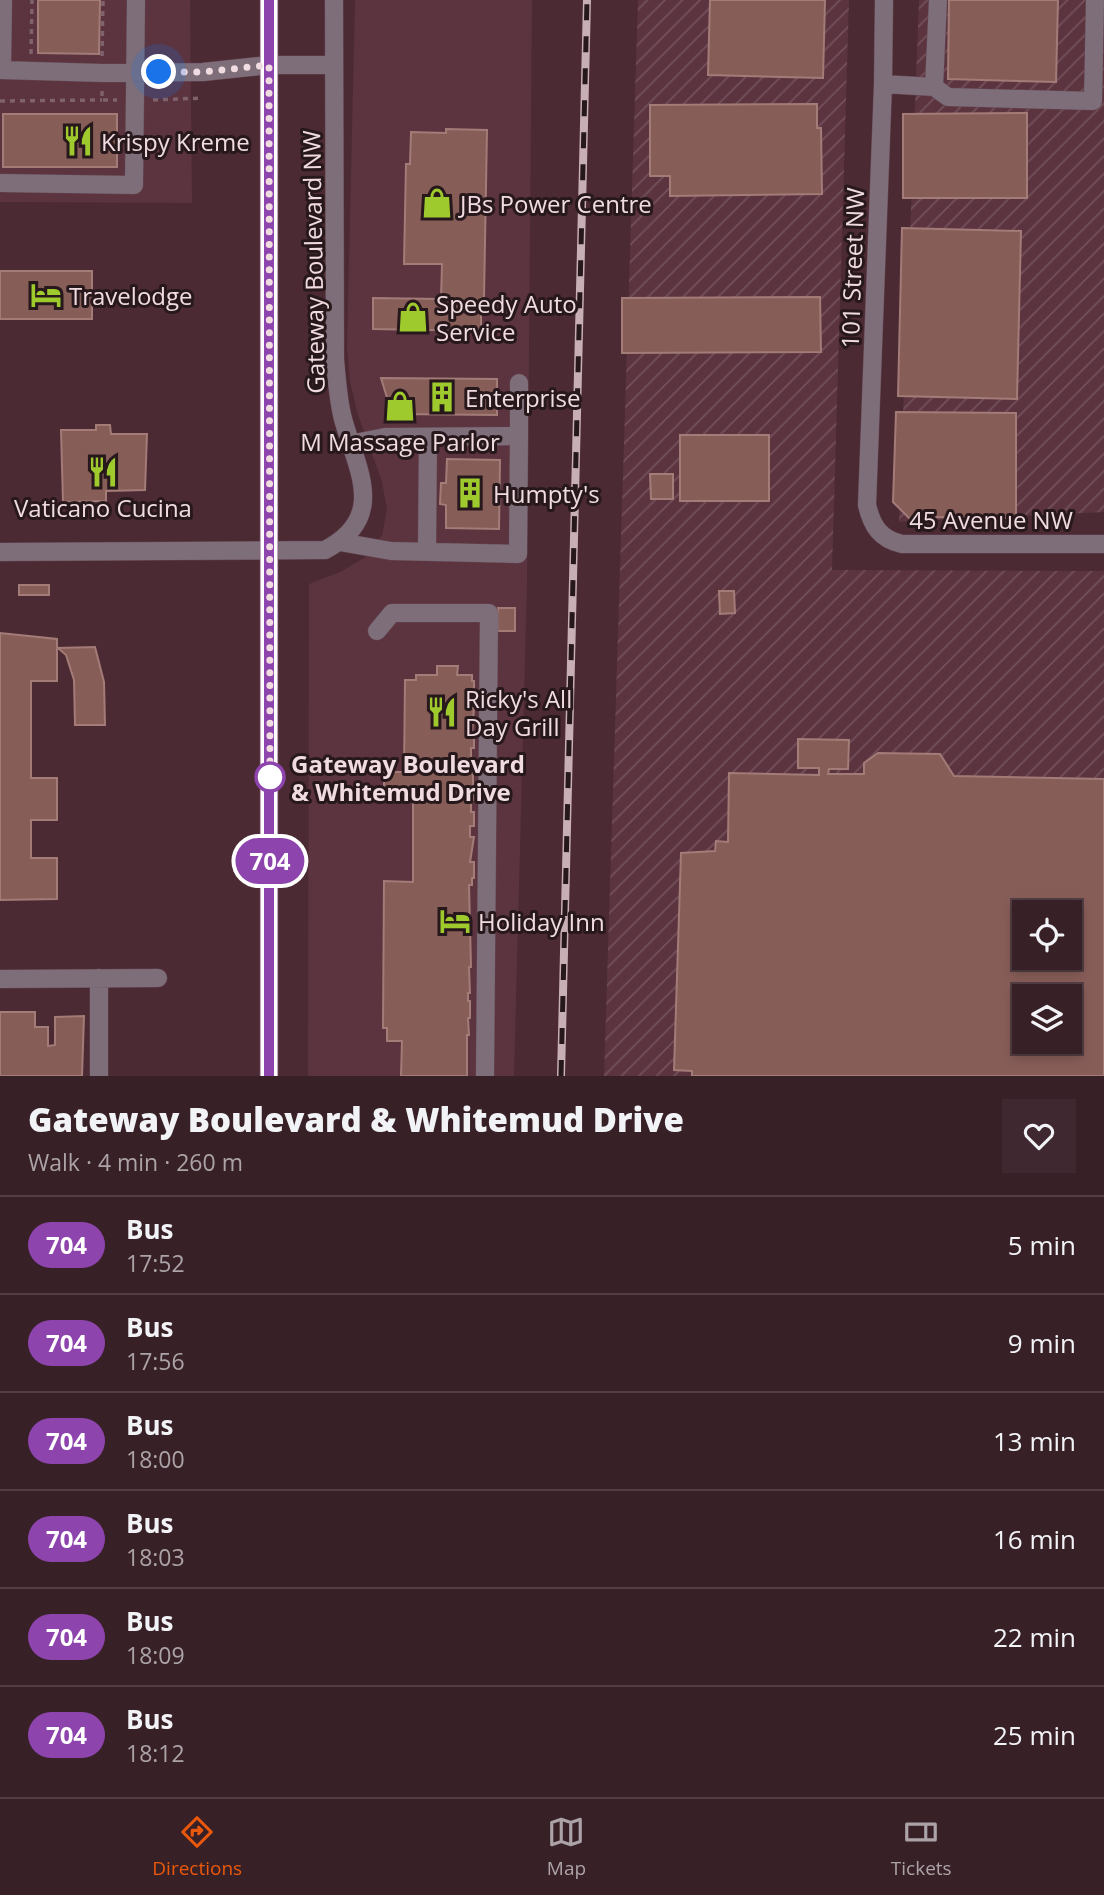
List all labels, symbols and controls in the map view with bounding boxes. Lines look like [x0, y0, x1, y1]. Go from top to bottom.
your location [141, 54, 176, 89]
restaurant icon: Krispy Kreme [61, 124, 95, 158]
place label: Krispy Kreme [101, 125, 250, 158]
street label: Gateway Boulevard NW [294, 130, 332, 394]
shop icon: JBs Power Centre [420, 186, 454, 220]
place label: JBs Power Centre [458, 187, 652, 220]
street label: 101 Street NW [833, 187, 871, 349]
hotel icon: Travelodge [29, 278, 63, 312]
place label: Travelodge [69, 279, 193, 312]
place label: Speedy Auto Service [436, 287, 577, 348]
shop icon: Speedy Auto Service [396, 300, 430, 334]
building icon: Enterprise [425, 380, 459, 414]
place label: Enterprise [465, 381, 580, 414]
shop icon: M Massage Parlor [383, 389, 417, 423]
place label: M Massage Parlor [300, 425, 500, 458]
restaurant icon: Vaticano Cucina [86, 455, 120, 489]
building icon: Humpty's [453, 476, 487, 510]
place label: Humpty's [493, 477, 600, 510]
place label: Vaticano Cucina [14, 491, 192, 524]
street label: 45 Avenue NW [909, 503, 1073, 536]
place label: Ricky's All Day Grill [465, 682, 572, 743]
restaurant icon: Ricky's All Day Grill [425, 695, 459, 729]
place label: Gateway Boulevard & Whitemud Drive [291, 747, 525, 808]
marker: Gateway Boulevard & Whitemud Drive [255, 762, 285, 792]
line badge: 704 [230, 838, 310, 884]
text: 704 [249, 844, 291, 877]
map controls [1012, 900, 1082, 1054]
button: locate [1012, 900, 1082, 970]
hotel icon: Holiday Inn [438, 904, 472, 938]
place label: Holiday Inn [478, 905, 605, 938]
button: layers [1012, 984, 1082, 1054]
text: Gateway Boulevard & Whitemud Drive [28, 1097, 684, 1142]
button: heart [1002, 1099, 1076, 1173]
text: Walk · 4 min · 260 m [28, 1146, 243, 1178]
text: Bus [126, 1211, 173, 1247]
text: 5 min [1008, 1227, 1076, 1263]
text: 704 [46, 1228, 87, 1261]
text: 17:52 [126, 1247, 185, 1279]
text: Bus [126, 1309, 173, 1345]
text: 9 min [1008, 1325, 1076, 1361]
text: 704 [46, 1326, 87, 1359]
text: 17:56 [126, 1345, 185, 1377]
text: Bus [126, 1407, 173, 1443]
text: 13 min [993, 1423, 1076, 1459]
text: 704 [46, 1424, 87, 1457]
text: 18:00 [126, 1443, 185, 1475]
text: Bus [126, 1505, 173, 1541]
text: 16 min [993, 1521, 1076, 1557]
text: 704 [46, 1522, 87, 1555]
text: 18:03 [126, 1541, 185, 1573]
text: Bus [126, 1603, 173, 1639]
text: 22 min [993, 1619, 1076, 1655]
text: 704 [46, 1620, 87, 1653]
text: 18:09 [126, 1639, 185, 1671]
text: Bus [126, 1701, 173, 1737]
text: 25 min [993, 1717, 1076, 1753]
text: 704 [46, 1718, 87, 1751]
text: 18:12 [126, 1737, 185, 1769]
tab: Directions [152, 1813, 242, 1881]
tab: Map [547, 1813, 586, 1881]
tab: Tickets [891, 1813, 952, 1881]

